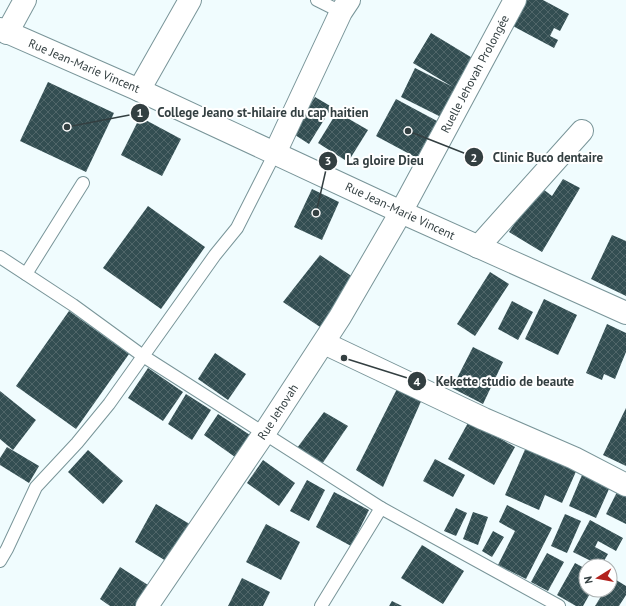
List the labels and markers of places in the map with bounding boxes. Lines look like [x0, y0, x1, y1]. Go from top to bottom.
callout: College Jeano st-hilaire du cap haitien [130, 100, 377, 125]
callout: Clinic Buco dentaire [464, 145, 611, 170]
callout: La gloire Dieu [318, 148, 432, 173]
callout: Kekette studio de beaute [407, 369, 582, 394]

